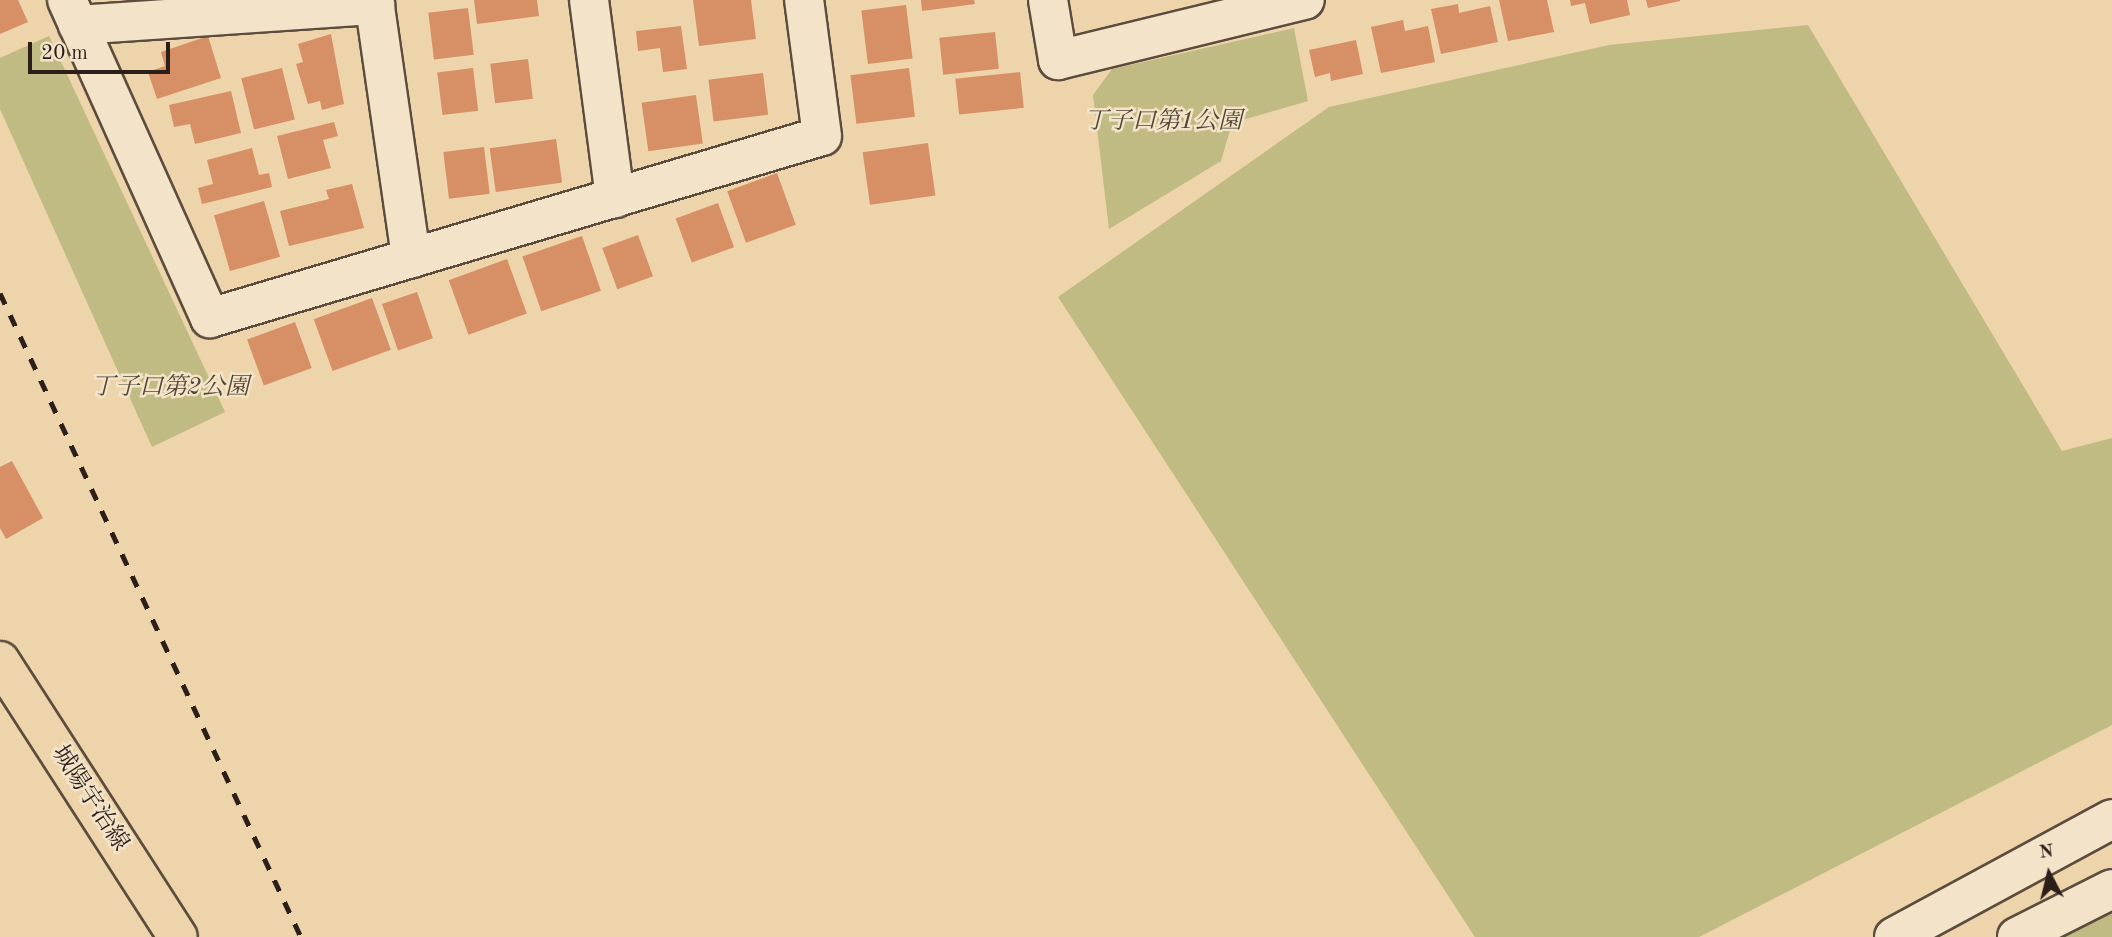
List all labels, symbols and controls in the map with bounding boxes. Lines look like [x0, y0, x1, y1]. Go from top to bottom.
scale bar [32, 28, 173, 72]
text: 20 m [41, 43, 88, 64]
park label: 丁子口第1公園 [1084, 109, 1242, 137]
park label: 丁子口第2公園 [91, 375, 249, 403]
street label: 城陽宇治線 [44, 741, 134, 857]
north arrow [2014, 839, 2084, 909]
text: N [2038, 842, 2055, 863]

